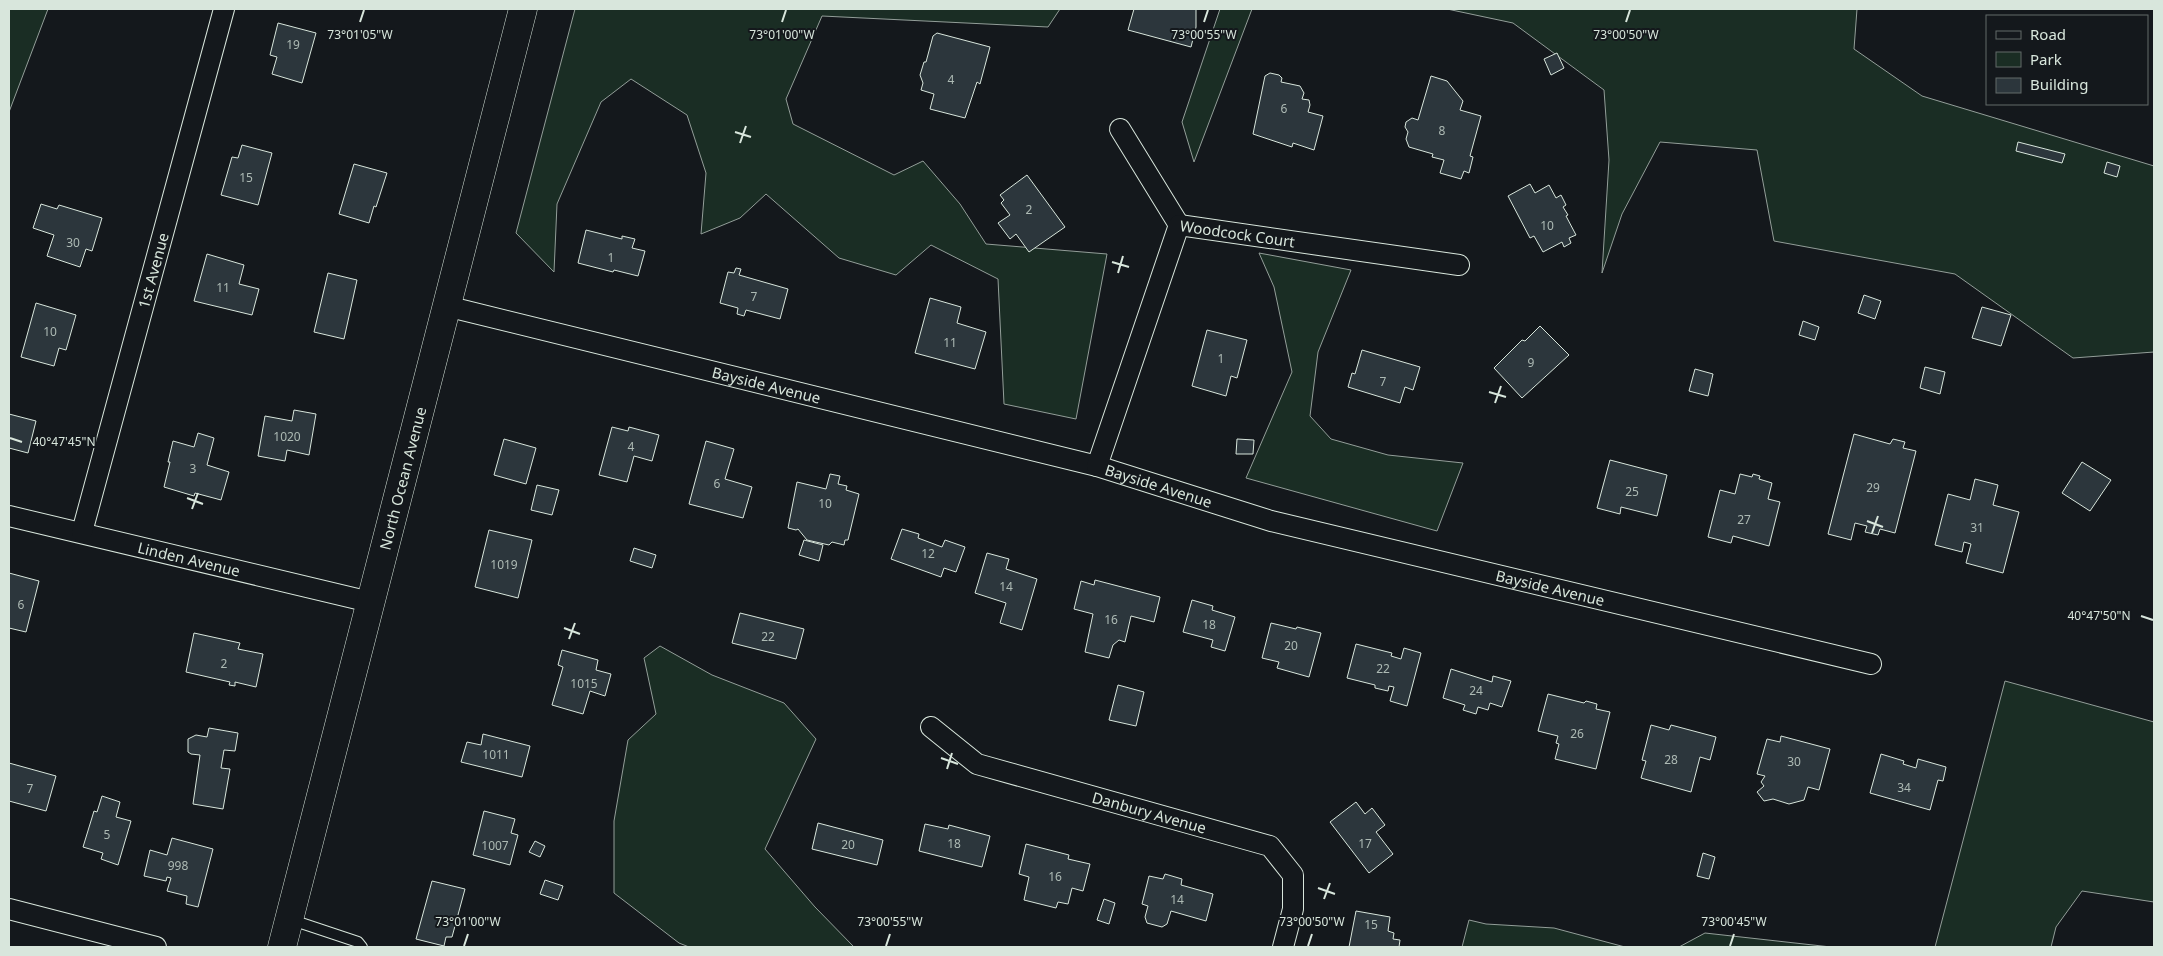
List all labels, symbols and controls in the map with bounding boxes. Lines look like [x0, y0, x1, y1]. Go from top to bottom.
legend [1986, 15, 2148, 105]
text: Road [2030, 24, 2066, 44]
text: 73°01'05"W [327, 26, 393, 43]
text: 73°01'00"W [749, 26, 815, 43]
text: 73°00'55"W [1171, 26, 1237, 43]
text: 73°00'50"W [1593, 26, 1659, 43]
house number: 19 [286, 36, 300, 53]
text: Park [2030, 49, 2062, 69]
house number: 4 [948, 71, 955, 88]
text: Building [2030, 74, 2088, 94]
house number: 6 [1281, 100, 1288, 117]
house number: 8 [1439, 122, 1446, 139]
house number: 15 [239, 169, 253, 186]
house number: 2 [1026, 201, 1033, 218]
street label: Woodcock Court [1179, 215, 1297, 252]
house number: 10 [1540, 217, 1554, 234]
street label: 1st Avenue [133, 230, 173, 311]
house number: 30 [66, 234, 80, 251]
house number: 1 [608, 249, 614, 266]
house number: 11 [216, 279, 230, 296]
house number: 7 [751, 288, 758, 305]
house number: 10 [43, 323, 57, 340]
house number: 11 [943, 334, 957, 351]
house number: 1 [1218, 350, 1224, 367]
house number: 9 [1528, 354, 1535, 371]
street label: Bayside Avenue [710, 362, 823, 408]
house number: 7 [1380, 373, 1387, 390]
street label: North Ocean Avenue [374, 405, 430, 552]
house number: 1020 [273, 428, 301, 445]
text: 40°47'45"N [32, 433, 96, 450]
house number: 4 [628, 438, 635, 455]
street label: Bayside Avenue [1103, 459, 1215, 512]
house number: 3 [190, 460, 197, 477]
house number: 6 [714, 475, 721, 492]
house number: 29 [1866, 479, 1880, 496]
house number: 25 [1625, 483, 1639, 500]
house number: 10 [818, 495, 832, 512]
house number: 27 [1737, 511, 1751, 528]
house number: 31 [1970, 519, 1984, 536]
street label: Linden Avenue [136, 537, 242, 581]
house number: 12 [921, 545, 935, 562]
house number: 1019 [490, 556, 518, 573]
street label: Bayside Avenue [1494, 565, 1607, 610]
house number: 14 [999, 578, 1013, 595]
house number: 6 [18, 596, 25, 613]
text: 40°47'50"N [2067, 607, 2131, 624]
house number: 16 [1104, 611, 1118, 628]
house number: 18 [1202, 616, 1216, 633]
house number: 22 [761, 628, 775, 645]
house number: 20 [1284, 637, 1298, 654]
house number: 2 [221, 655, 228, 672]
house number: 22 [1376, 660, 1390, 677]
house number: 1015 [570, 675, 598, 692]
house number: 24 [1469, 682, 1483, 699]
house number: 26 [1570, 725, 1584, 742]
house number: 1011 [482, 746, 510, 763]
house number: 28 [1664, 751, 1678, 768]
house number: 30 [1787, 753, 1801, 770]
house number: 34 [1897, 779, 1911, 796]
house number: 7 [27, 780, 34, 797]
street label: Danbury Avenue [1090, 787, 1209, 838]
house number: 5 [104, 826, 111, 843]
house number: 18 [947, 835, 961, 852]
house number: 17 [1358, 835, 1372, 852]
house number: 20 [841, 836, 855, 853]
house number: 1007 [481, 837, 509, 854]
house number: 998 [168, 857, 188, 874]
house number: 16 [1048, 868, 1062, 885]
house number: 14 [1170, 891, 1184, 908]
text: 73°01'00"W [435, 913, 501, 930]
text: 73°00'55"W [857, 913, 923, 930]
text: 73°00'50"W [1279, 913, 1345, 930]
text: 73°00'45"W [1701, 913, 1767, 930]
house number: 15 [1364, 916, 1378, 933]

